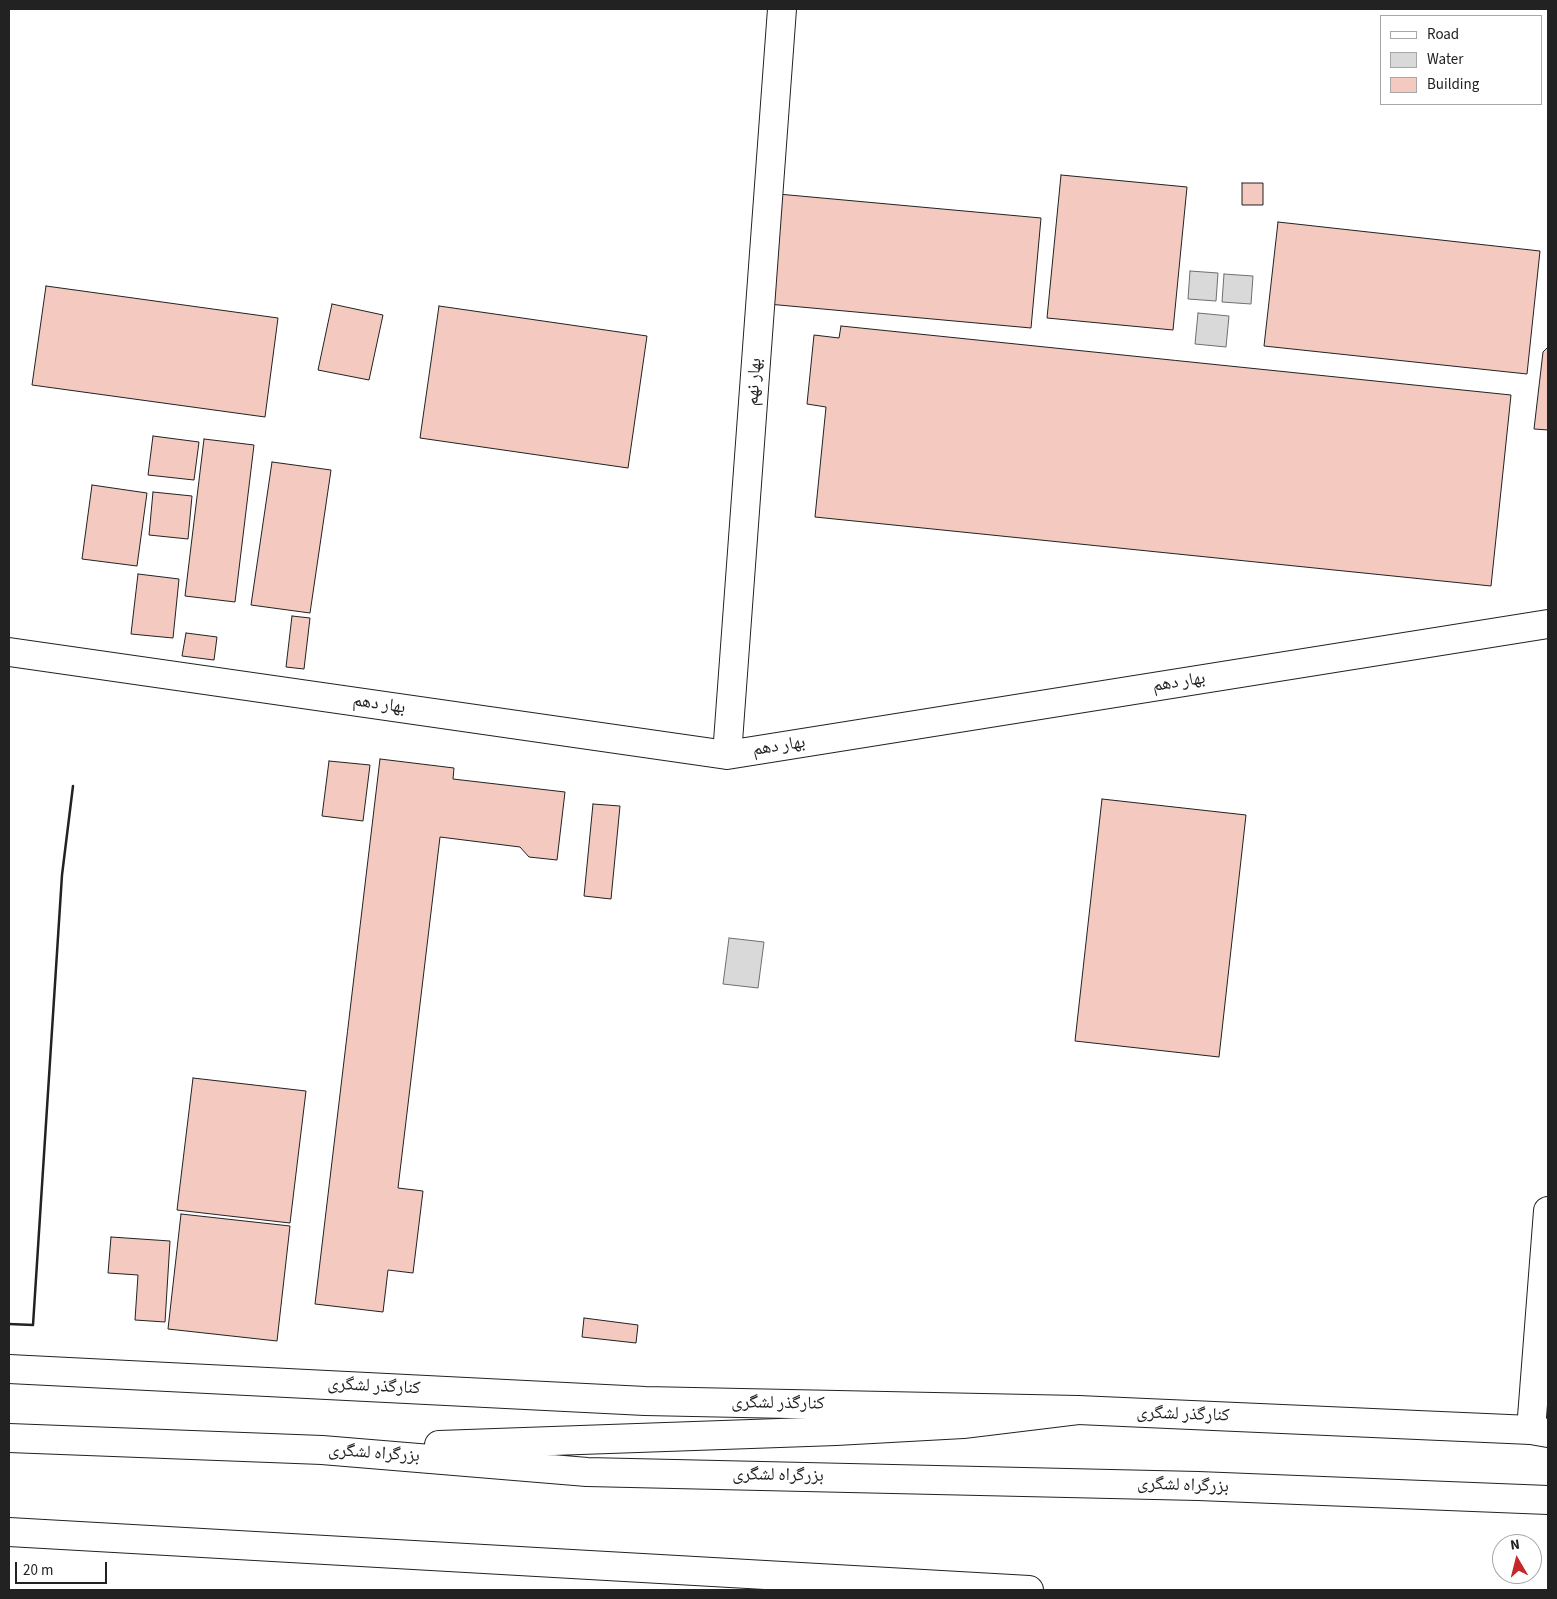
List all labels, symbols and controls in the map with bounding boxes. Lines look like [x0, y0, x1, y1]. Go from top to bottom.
legend [1380, 15, 1542, 105]
text: Road [1427, 24, 1459, 45]
text: Water [1427, 49, 1463, 70]
text: Building [1427, 74, 1479, 95]
street label: بهار نهم [743, 357, 767, 407]
street label: بهار دهم [1151, 668, 1207, 698]
street label: بهار دهم [351, 691, 407, 719]
street label: بهار دهم [751, 732, 807, 762]
street label: کنارگذر لشگری [327, 1374, 421, 1400]
street label: کنارگذر لشگری [731, 1392, 825, 1416]
street label: کنارگذر لشگری [1136, 1403, 1230, 1427]
street label: بزرگراه لشگری [328, 1440, 420, 1468]
street label: بزرگراه لشگری [732, 1464, 824, 1488]
street label: بزرگراه لشگری [1137, 1474, 1229, 1498]
north arrow [1492, 1534, 1542, 1584]
text: N [1509, 1535, 1521, 1556]
scale bar [18, 1552, 110, 1584]
text: 20 m [23, 1560, 53, 1581]

